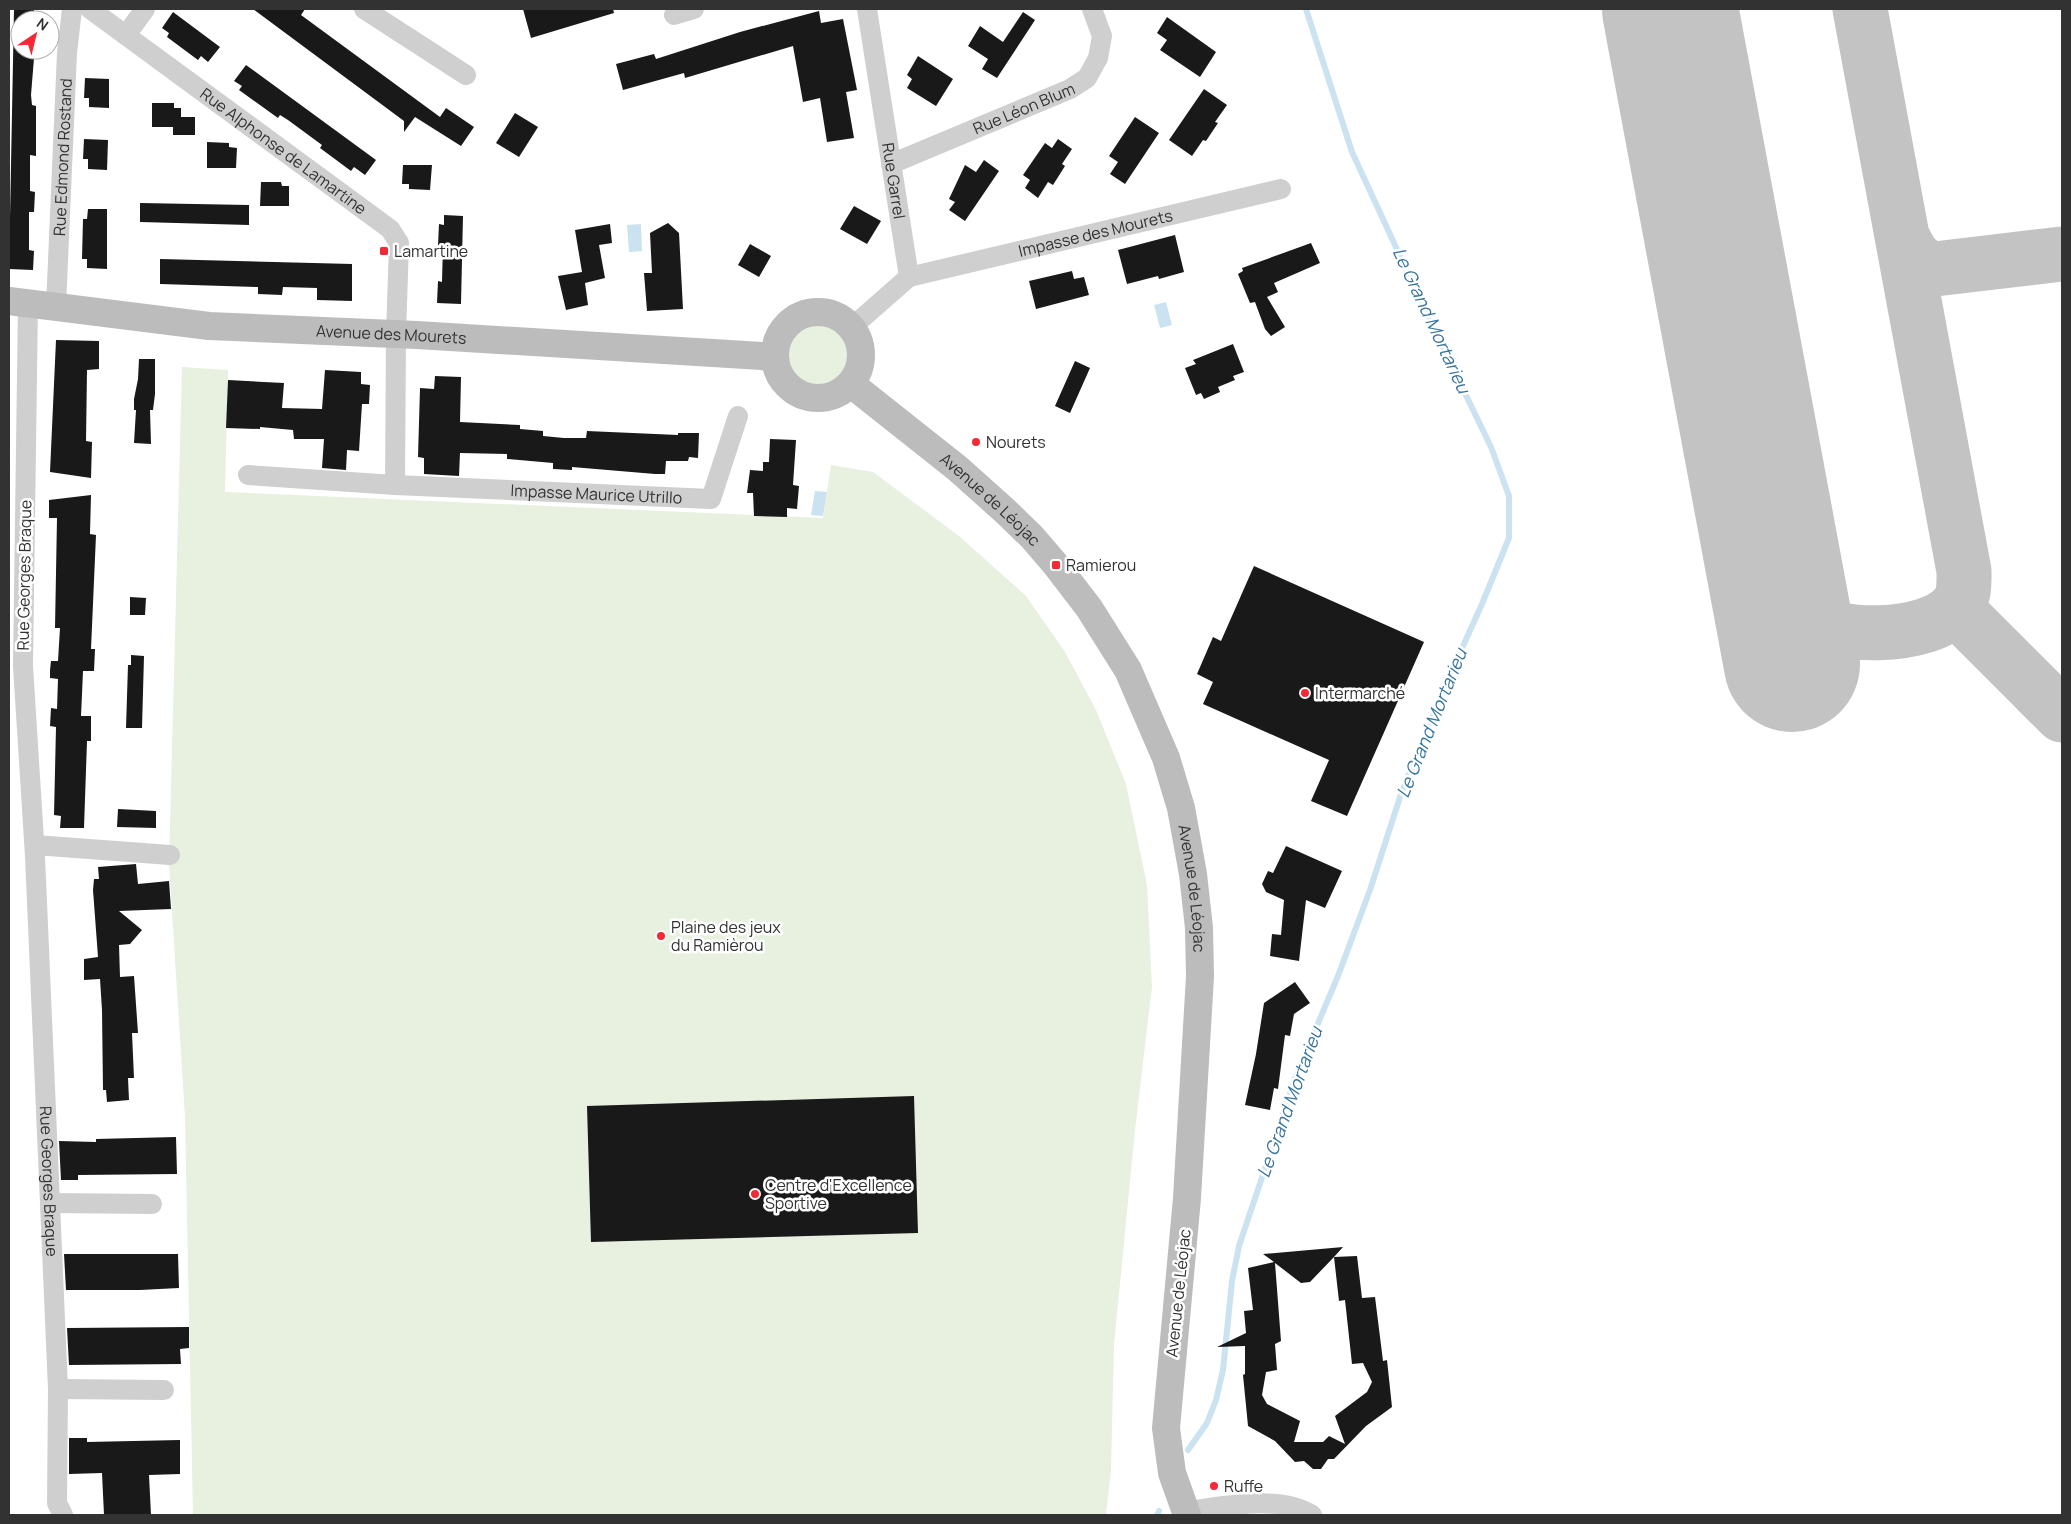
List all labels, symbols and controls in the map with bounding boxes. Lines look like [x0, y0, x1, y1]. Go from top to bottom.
north arrow [10, 10, 60, 60]
text: N [33, 13, 52, 35]
street label: Rue Léon Blum [970, 77, 1078, 139]
street label: Rue Edmond Rostand [48, 78, 77, 237]
street label: Rue Alphonse de Lamartine [196, 83, 371, 219]
street label: Rue Garrel [877, 141, 911, 221]
street label: Impasse des Mourets [1016, 204, 1175, 262]
place label: Lamartine [394, 240, 468, 262]
water label: Le Grand Mortarieu [1388, 243, 1477, 398]
marker: Lamartine [378, 245, 390, 257]
street label: Avenue des Mourets [316, 320, 467, 349]
place label: Nourets [986, 431, 1046, 453]
marker: Nourets [970, 436, 982, 448]
street label: Avenue de Léojac [936, 448, 1046, 551]
street label: Impasse Maurice Utrillo [510, 479, 683, 509]
street label: Rue Georges Braque [12, 500, 36, 650]
place label: Ramierou [1066, 554, 1136, 576]
marker: Ramierou [1050, 559, 1062, 571]
water label: Le Grand Mortarieu [1390, 644, 1472, 801]
place label: Intermarché [1315, 682, 1405, 704]
marker: Intermarché [1299, 687, 1311, 699]
street label: Avenue de Léojac [1173, 823, 1211, 953]
place label: Plaine des jeux du Ramièrou [671, 916, 781, 956]
marker: Plaine des jeux du Ramièrou [655, 930, 667, 942]
water label: Le Grand Mortarieu [1251, 1022, 1328, 1181]
street label: Rue Georges Braque [35, 1106, 63, 1257]
place label: Centre d'Excellence Sportive [765, 1174, 912, 1214]
marker: Centre d'Excellence Sportive [749, 1188, 761, 1200]
street label: Avenue de Léojac [1160, 1228, 1196, 1358]
place label: Ruffe [1224, 1475, 1263, 1497]
marker: Ruffe [1208, 1480, 1220, 1492]

